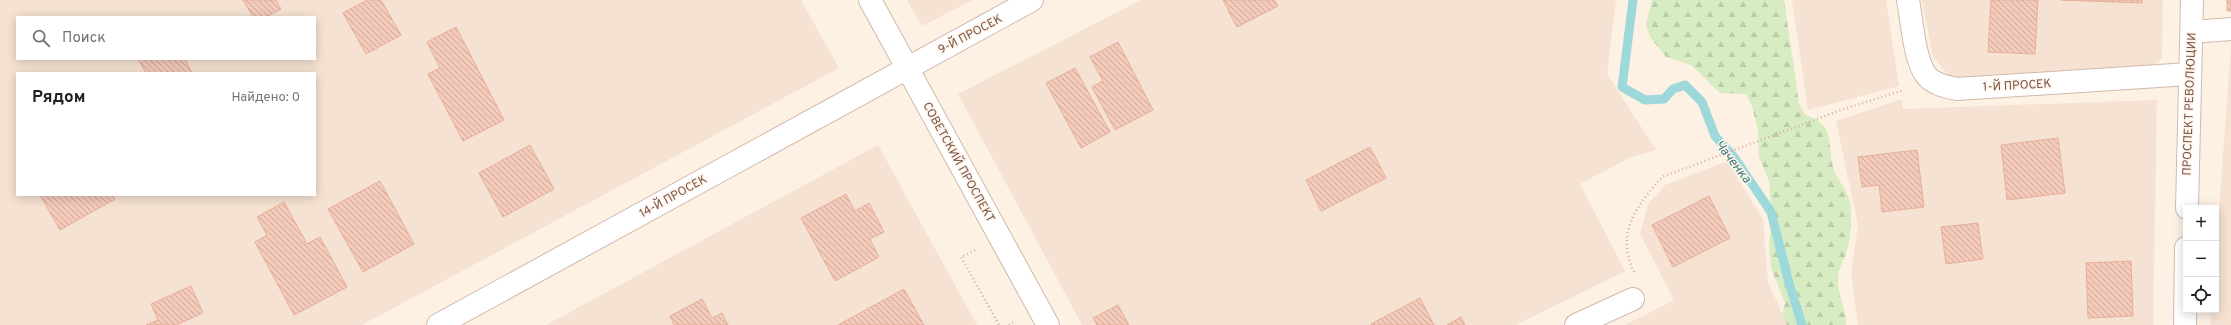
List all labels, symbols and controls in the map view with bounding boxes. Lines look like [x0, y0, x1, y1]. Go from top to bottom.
street label: 9-Й ПРОСЕК [936, 11, 1005, 58]
search box [16, 16, 316, 60]
icon: search [30, 27, 52, 49]
text: Поиск [62, 29, 106, 48]
street label: ПРОСПЕКТ РЕВОЛЮЦИИ [2180, 32, 2200, 176]
street label: 1-Й ПРОСЕК [1983, 76, 2052, 96]
text: Рядом [32, 87, 85, 109]
text: Найдено: 0 [232, 90, 300, 106]
street label: СОВЕТСКИЙ ПРОСПЕКТ [918, 99, 998, 226]
water label: Чаченка [1711, 138, 1754, 187]
street label: 14-Й ПРОСЕК [637, 172, 710, 222]
map controls [2183, 205, 2219, 313]
button: + [2183, 205, 2219, 241]
button: − [2183, 241, 2219, 277]
button: locate [2183, 277, 2219, 313]

